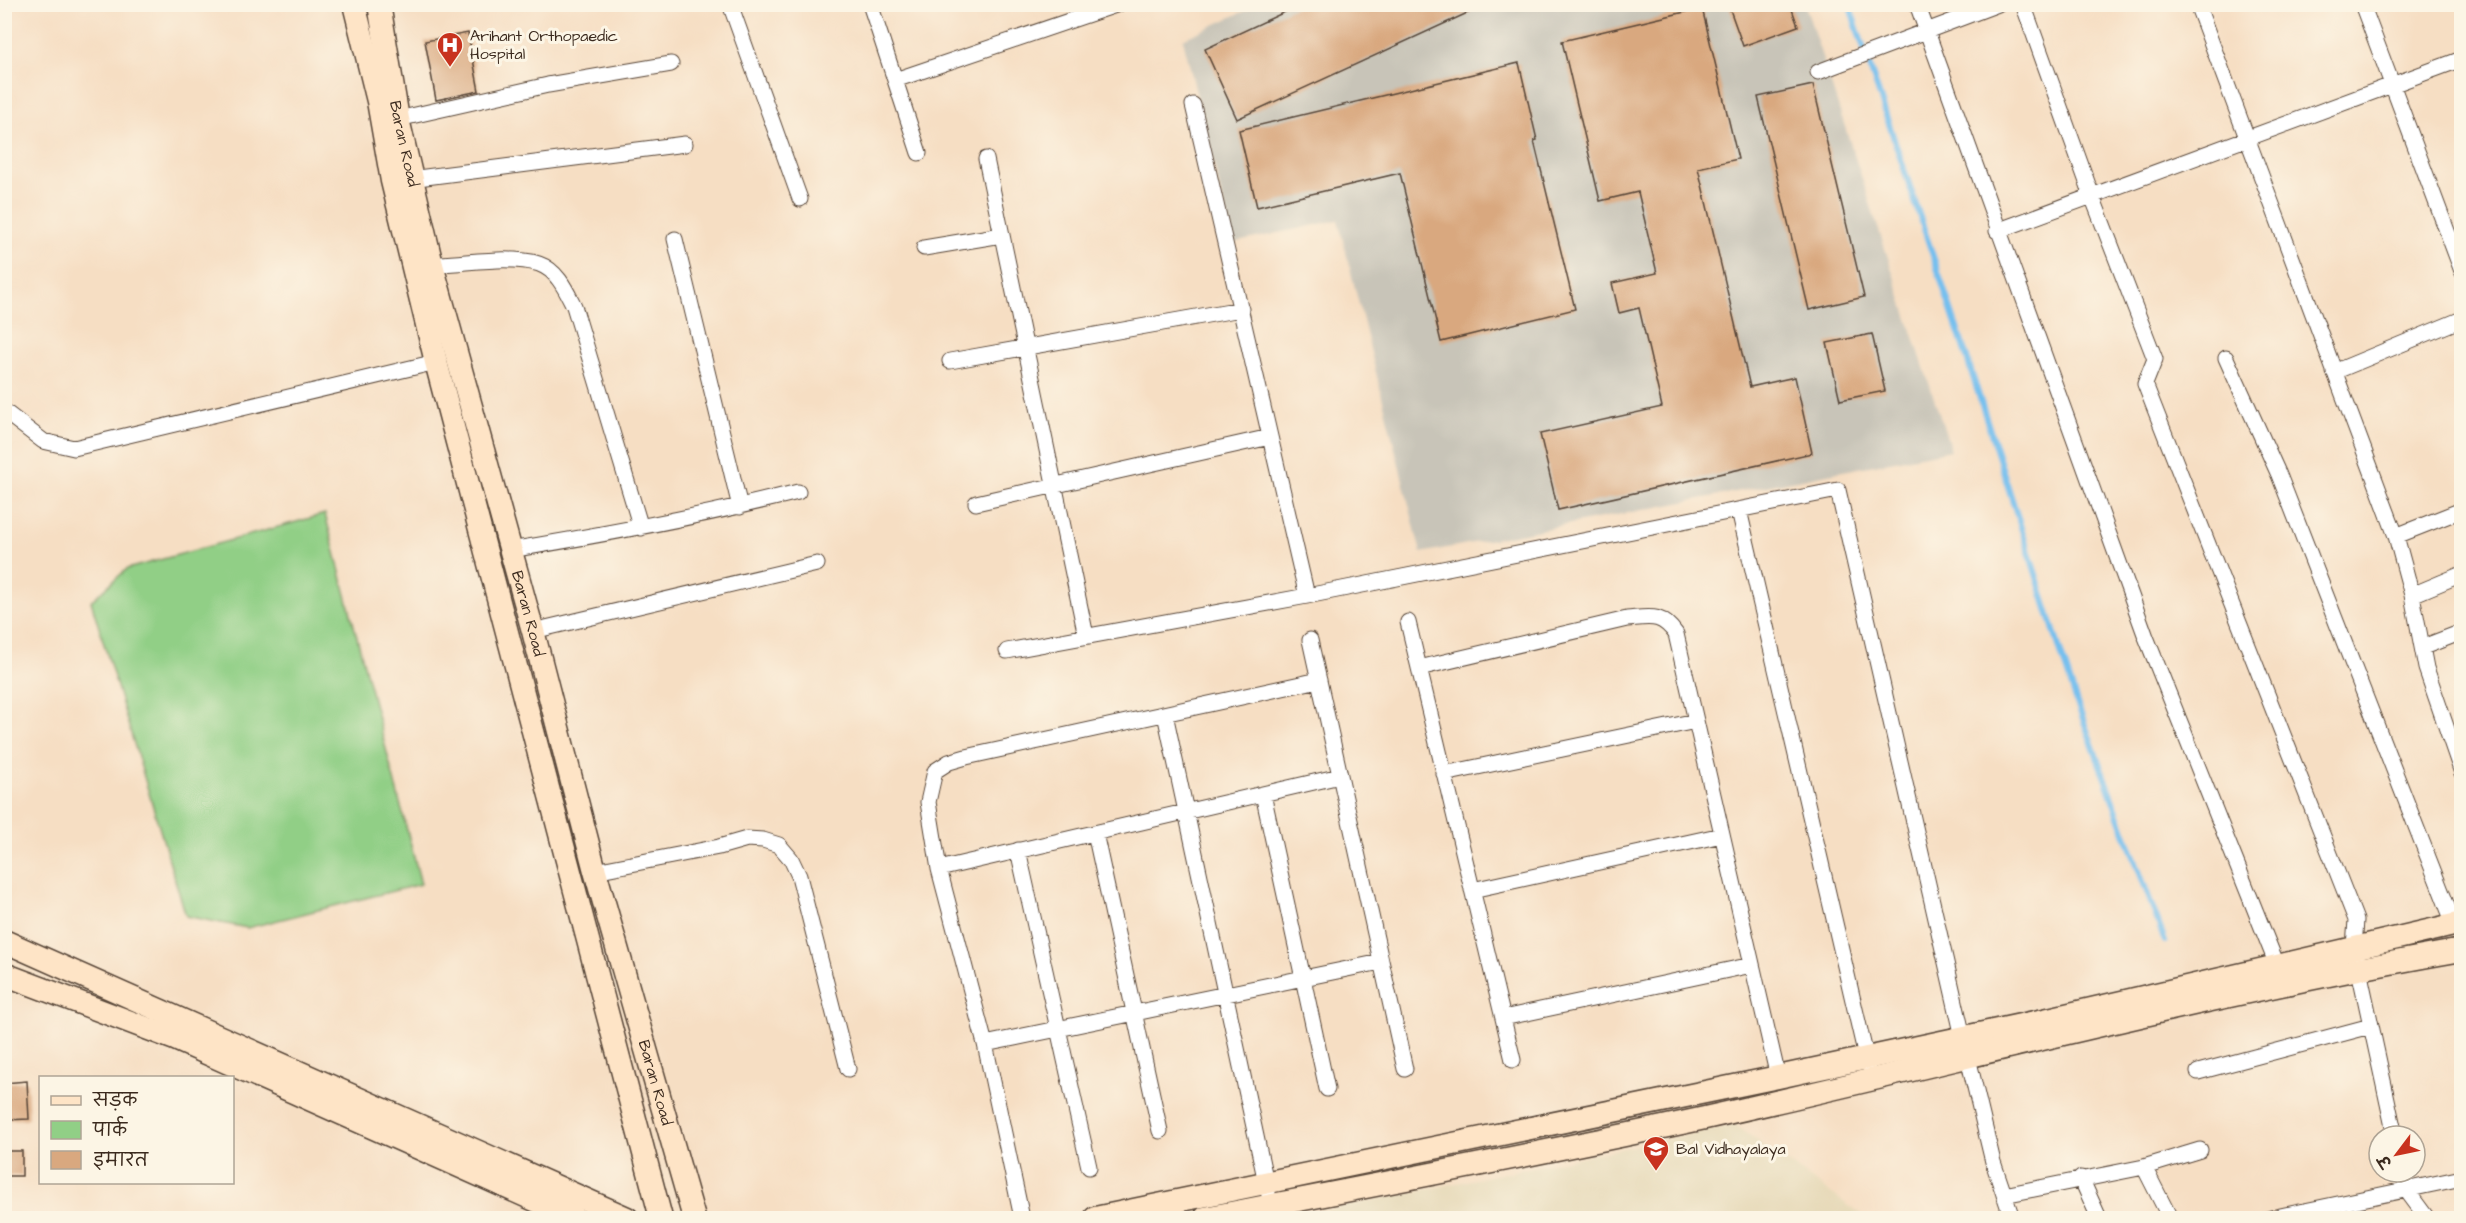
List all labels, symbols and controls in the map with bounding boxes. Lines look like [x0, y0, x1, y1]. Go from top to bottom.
place label: Arihant Orthopaedic Hospital [470, 25, 618, 65]
hospital icon: Arihant Orthopaedic Hospital [435, 30, 465, 68]
street label: Baran Road [384, 99, 424, 189]
street label: Baran Road [506, 568, 550, 659]
street label: Baran Road [633, 1037, 678, 1128]
legend [39, 1076, 234, 1184]
text: सड़क [92, 1088, 138, 1113]
text: पार्क [92, 1116, 128, 1143]
north arrow [2367, 1124, 2427, 1184]
school or university icon: Bal Vidhayalaya [1641, 1134, 1671, 1172]
place label: Bal Vidhayalaya [1676, 1138, 1786, 1161]
text: इमारत [93, 1148, 149, 1173]
text: उ [2372, 1150, 2398, 1173]

